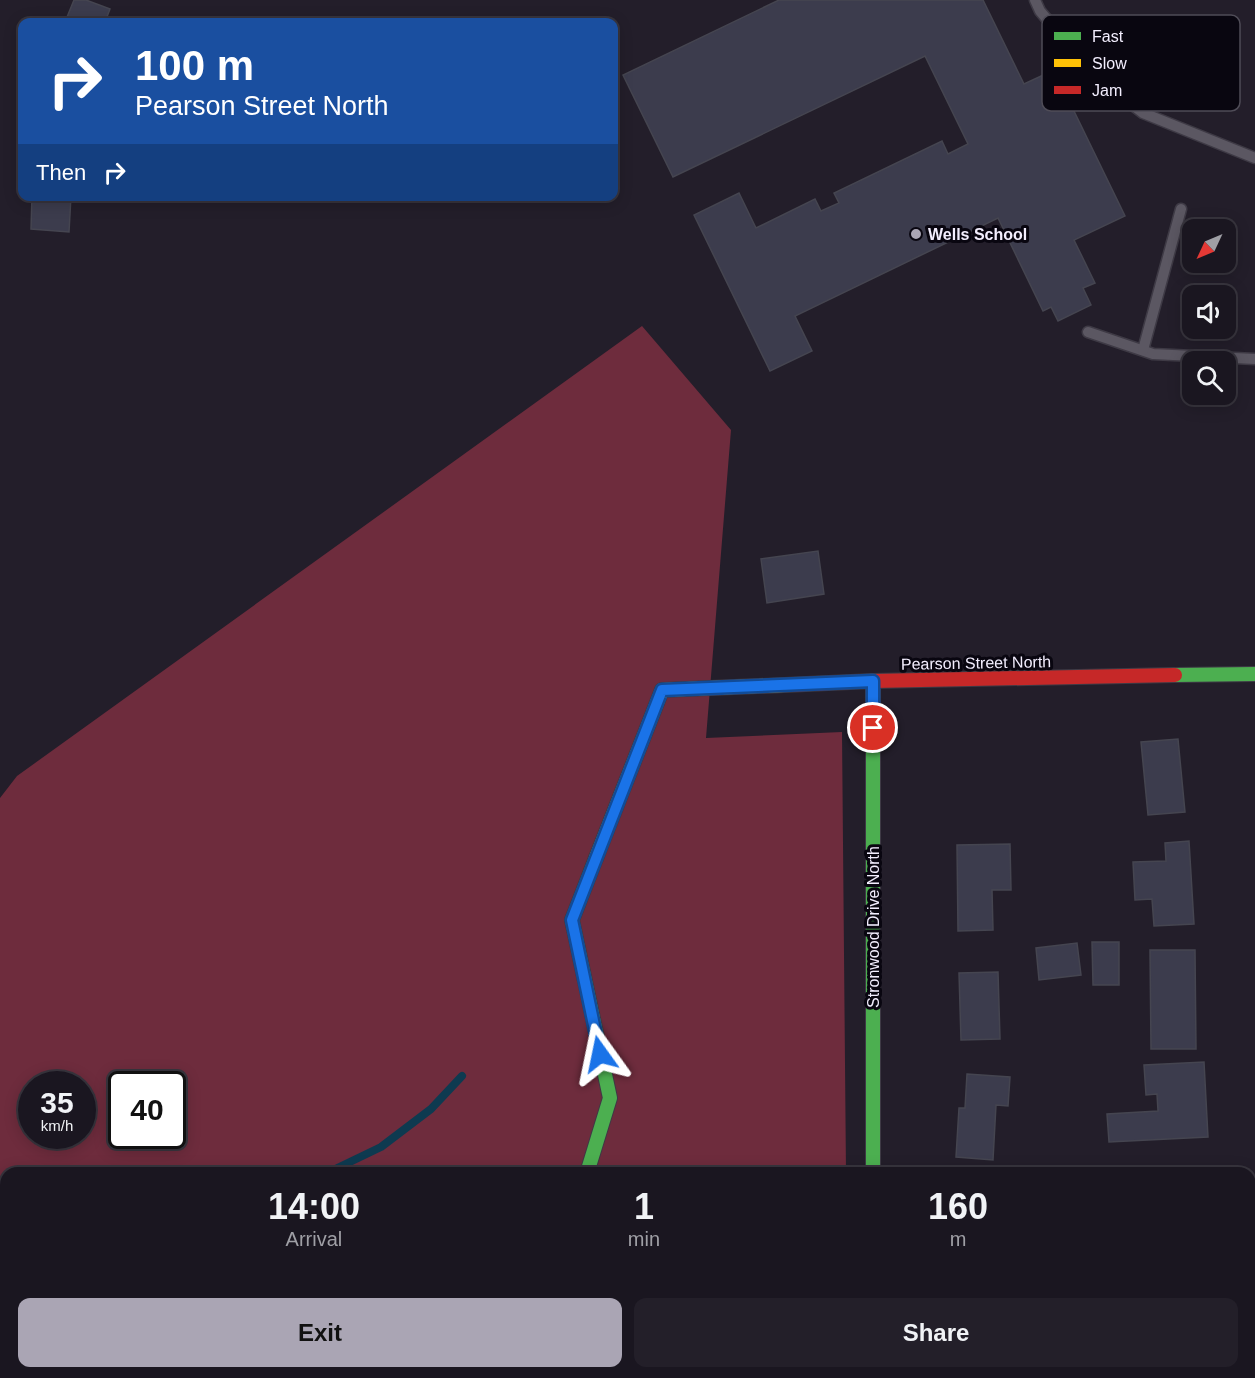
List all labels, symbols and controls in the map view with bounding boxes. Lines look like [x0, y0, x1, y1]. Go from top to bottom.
legend [1042, 15, 1240, 111]
text: Fast [1092, 28, 1124, 45]
icon: right [36, 42, 114, 120]
text: 100 m [135, 42, 254, 89]
text: Slow [1092, 55, 1127, 72]
text: Jam [1092, 82, 1122, 99]
text: Pearson Street North [135, 91, 389, 121]
icon: right [98, 156, 131, 189]
text: Then [36, 160, 86, 185]
north arrow [1182, 219, 1236, 273]
map controls [1182, 219, 1236, 405]
place label: Wells School [928, 226, 1027, 243]
marker: Wells School [909, 227, 923, 241]
button: sound [1182, 285, 1236, 339]
button: search [1182, 351, 1236, 405]
street label: Pearson Street North [901, 653, 1051, 673]
pin [847, 702, 898, 753]
icon: arrive [856, 711, 889, 744]
street label: Stronwood Drive North [865, 846, 882, 1008]
position arrow [568, 1022, 632, 1086]
speed limit sign: 40 [108, 1071, 186, 1149]
text: 35 [40, 1086, 74, 1119]
text: km/h [41, 1117, 73, 1134]
text: 14:00 [268, 1186, 360, 1227]
text: 1 [634, 1186, 654, 1227]
text: 160 [928, 1186, 988, 1227]
text: Arrival [286, 1228, 342, 1250]
text: min [628, 1228, 660, 1250]
text: m [950, 1228, 966, 1250]
button: Exit [18, 1298, 622, 1367]
button: Share [634, 1298, 1238, 1367]

